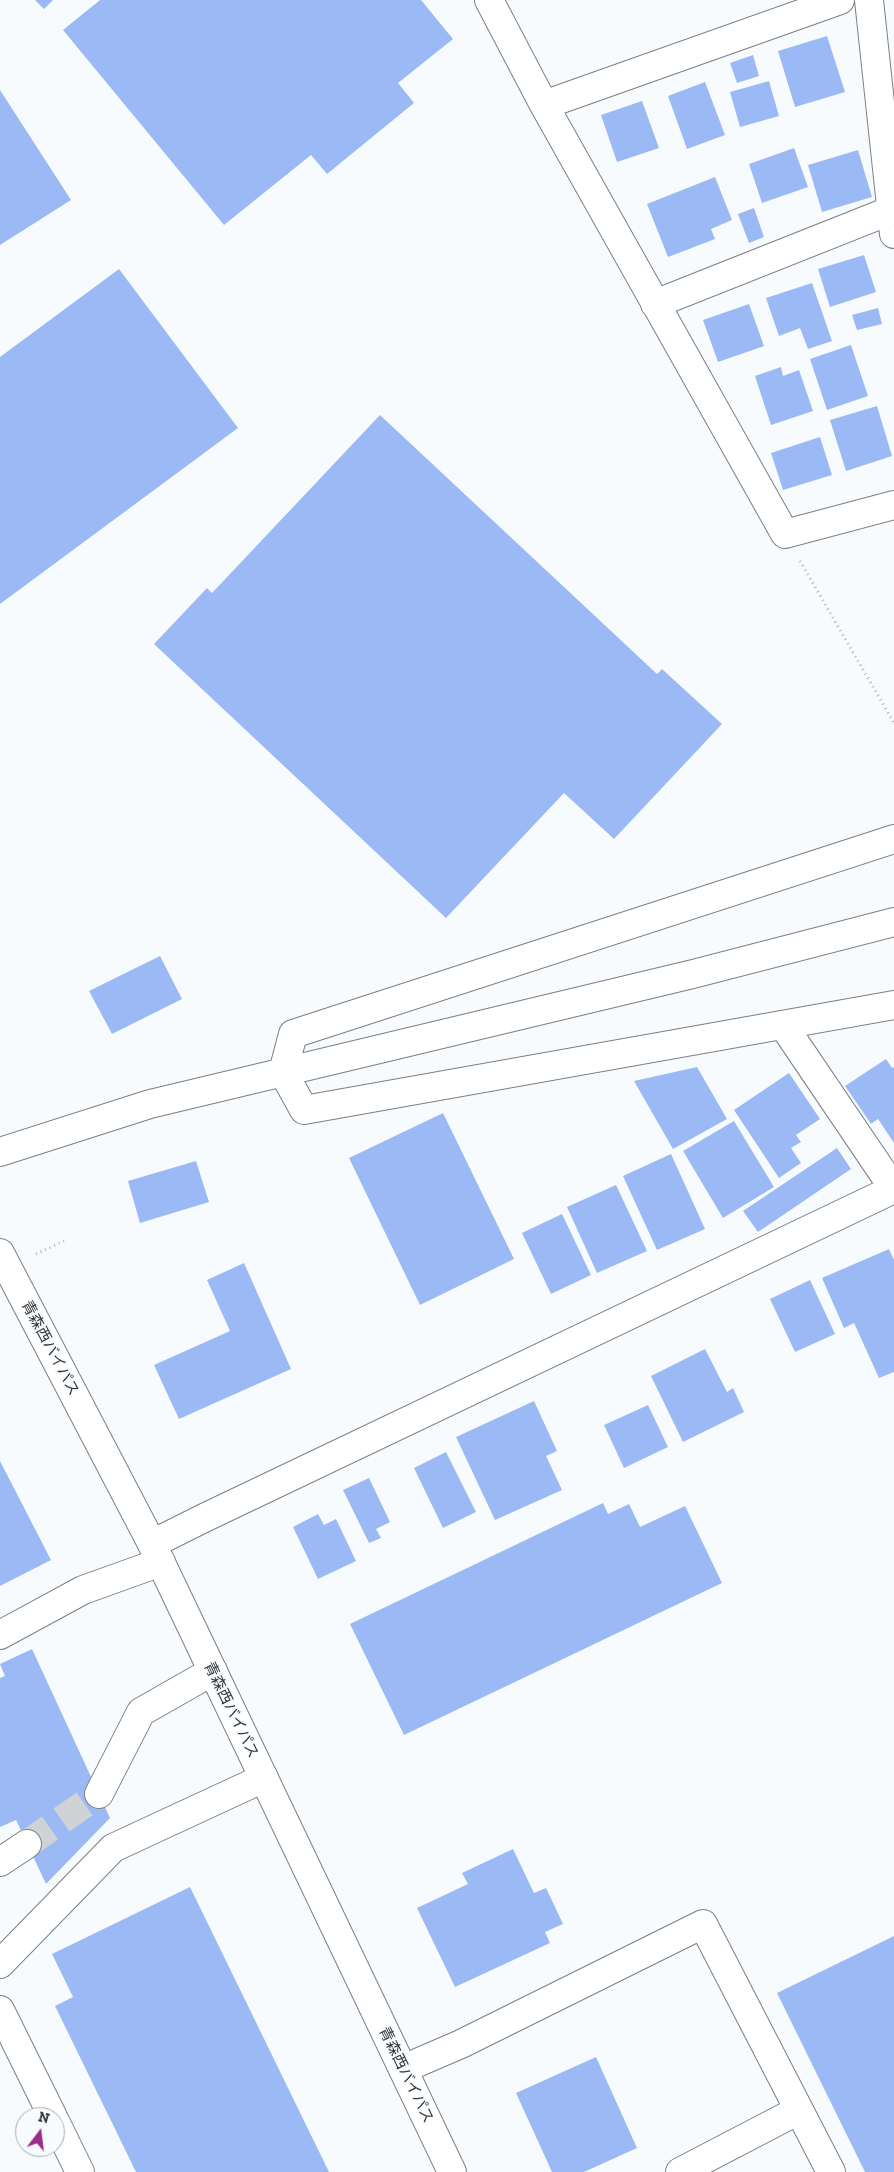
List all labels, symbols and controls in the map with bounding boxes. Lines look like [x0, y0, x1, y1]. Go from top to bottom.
street label: 青森西バイパス [17, 1297, 83, 1399]
street label: 青森西バイパス [200, 1659, 262, 1761]
street label: 青森西バイパス [375, 2024, 437, 2126]
north arrow [15, 2107, 65, 2157]
text: N [36, 2108, 51, 2128]

